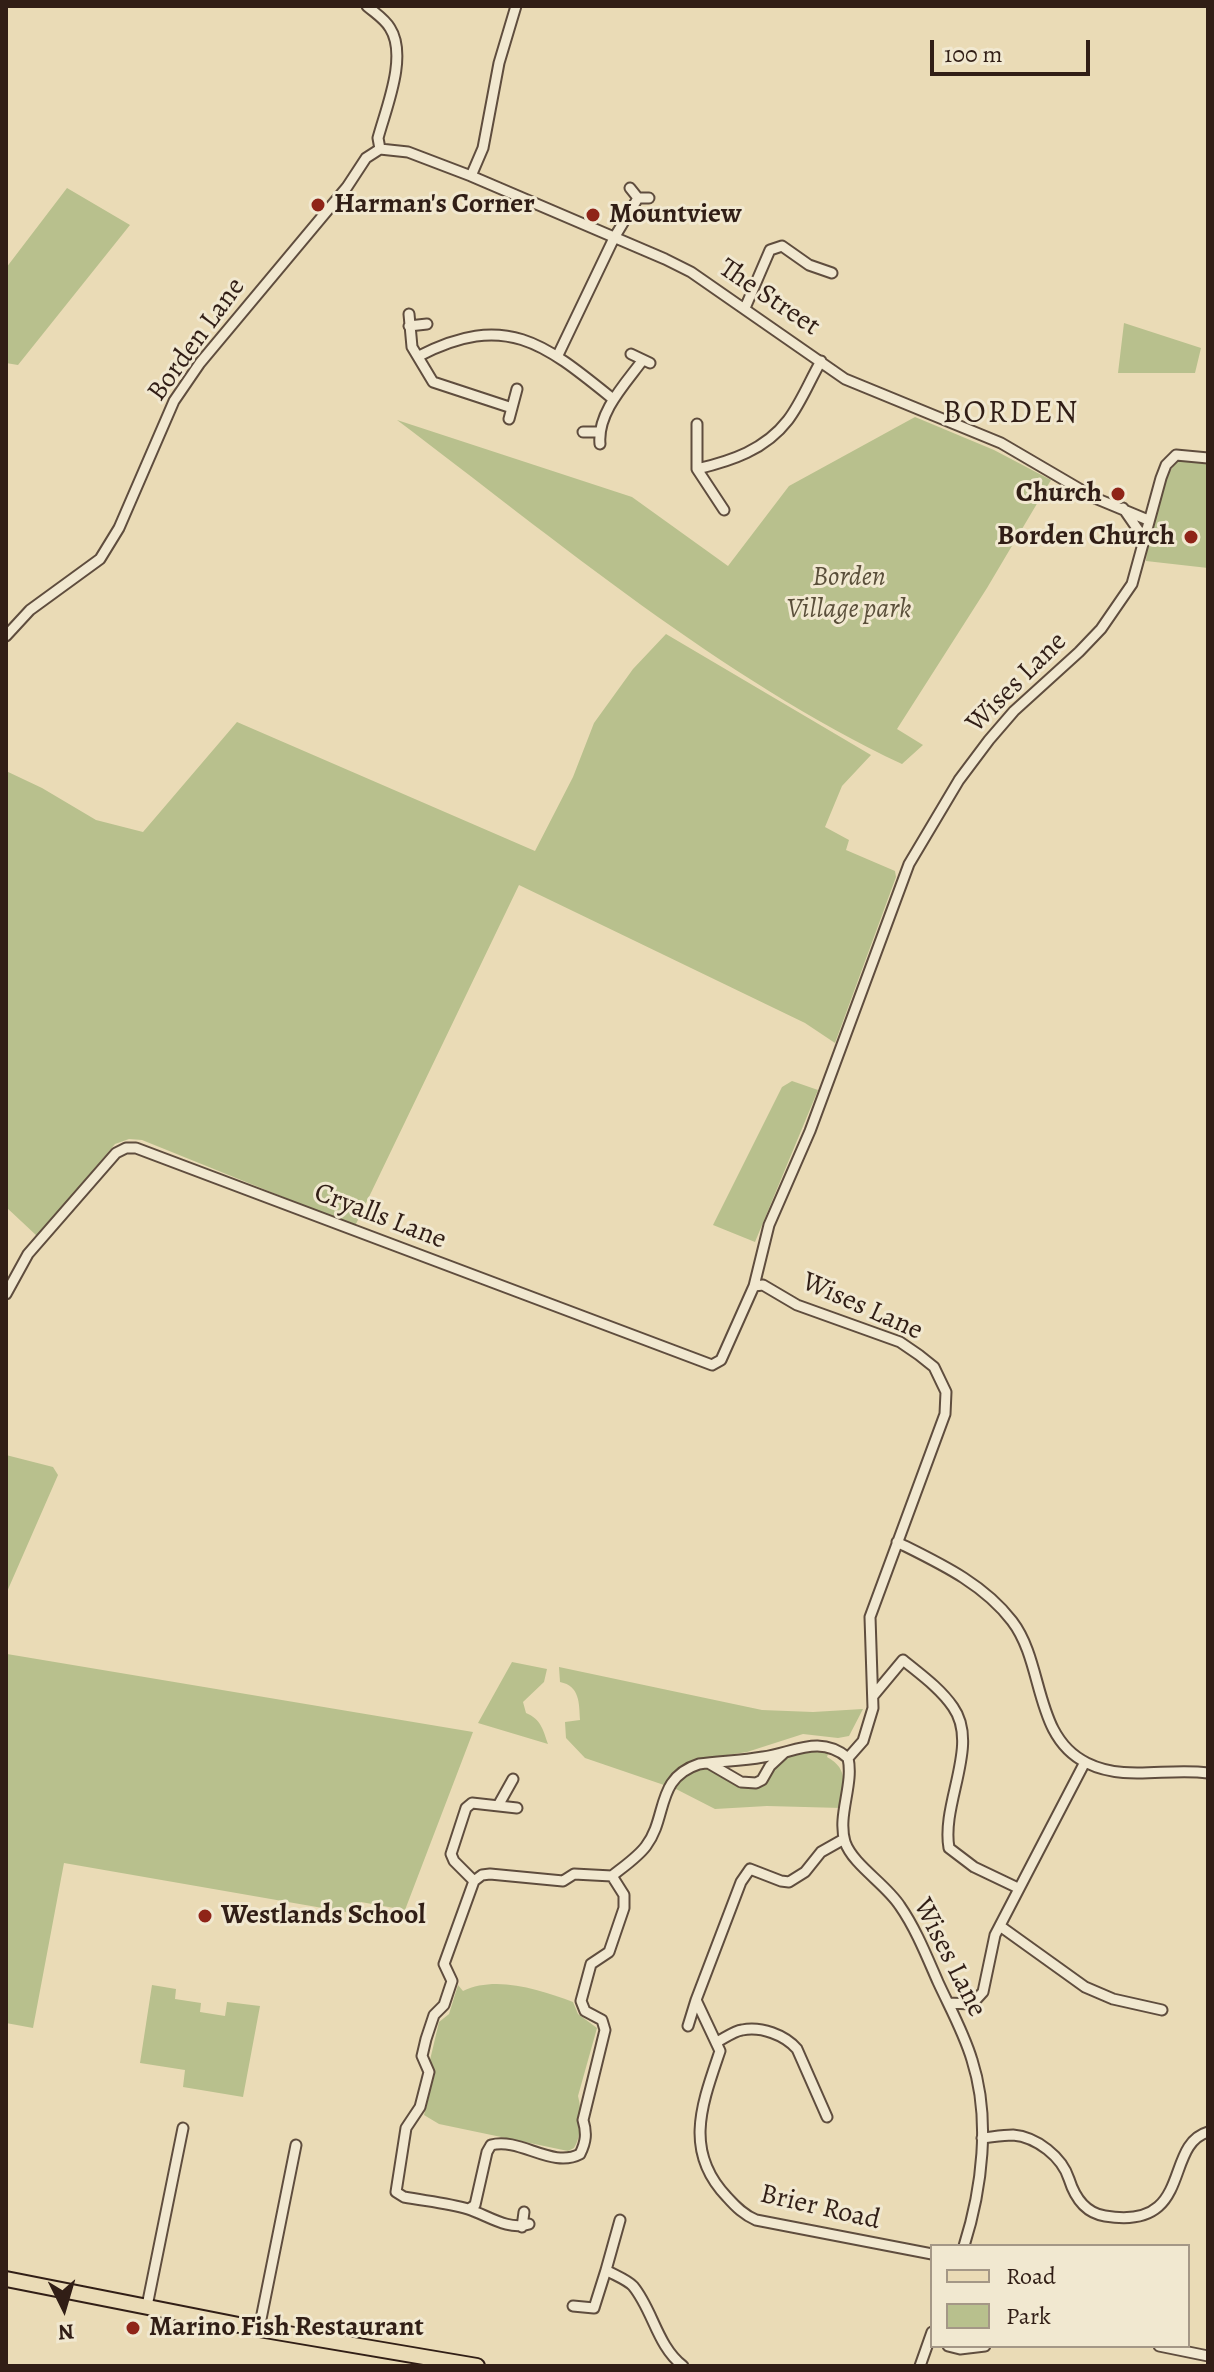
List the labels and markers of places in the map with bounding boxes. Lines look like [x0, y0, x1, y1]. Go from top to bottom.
place label: Harman's Corner [334, 188, 535, 222]
marker: Harman's Corner [309, 196, 327, 214]
place label: Mountview [609, 198, 742, 232]
marker: Mountview [584, 206, 602, 224]
place label: Church [1016, 477, 1102, 511]
marker: Church [1109, 485, 1127, 503]
place label: Borden Church [997, 520, 1175, 554]
marker: Borden Church [1182, 528, 1200, 546]
place label: Westlands School [221, 1899, 426, 1933]
marker: Westlands School [196, 1907, 214, 1925]
place label: Marino Fish Restaurant [149, 2311, 424, 2345]
marker: Marino Fish Restaurant [124, 2319, 142, 2337]

